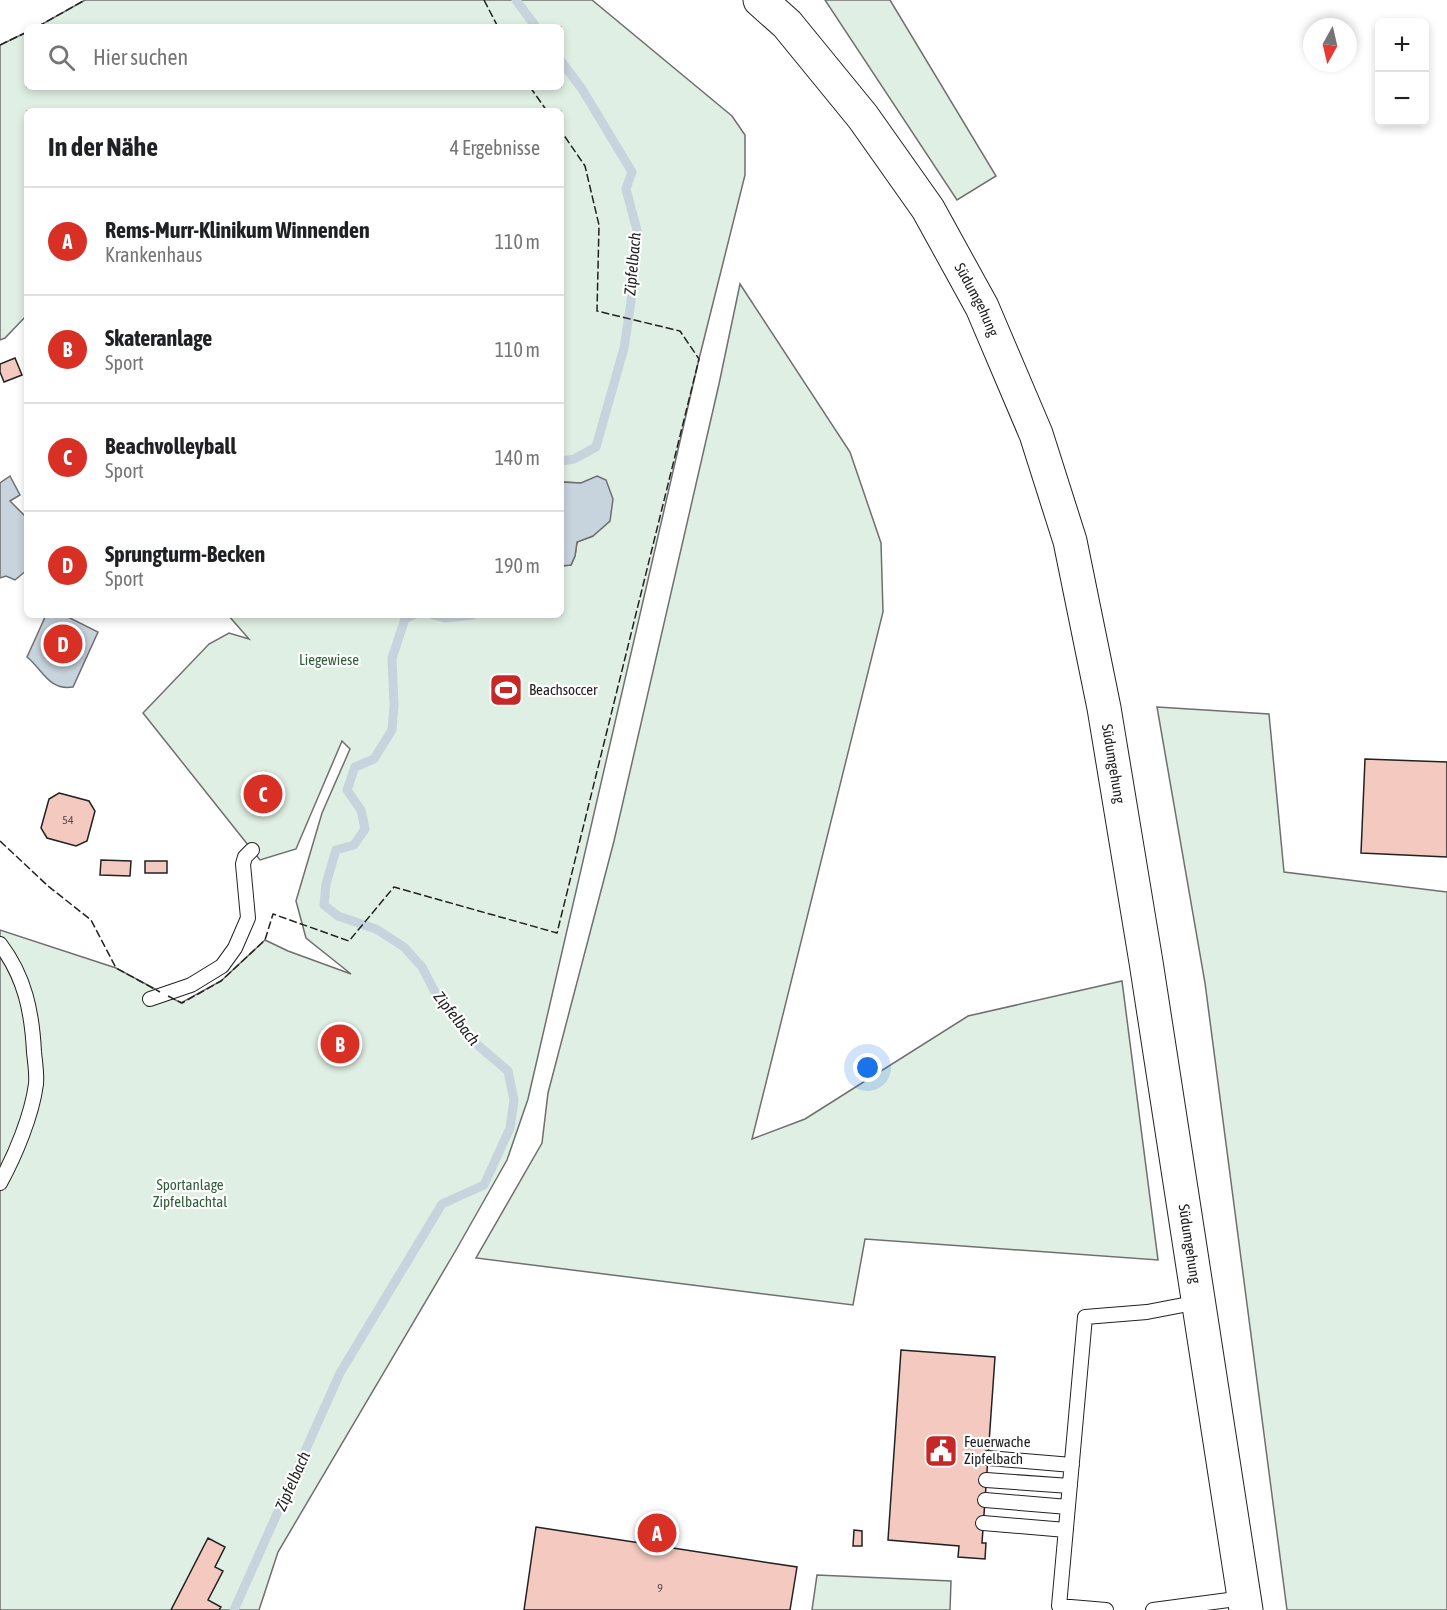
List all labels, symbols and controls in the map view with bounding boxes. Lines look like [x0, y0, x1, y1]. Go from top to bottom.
north arrow [1303, 18, 1357, 72]
map controls [1375, 18, 1429, 126]
button: + [1375, 18, 1429, 72]
search box [24, 24, 564, 90]
icon: search [45, 41, 78, 74]
text: Hier suchen [93, 44, 188, 70]
button: − [1375, 72, 1429, 126]
text: In der Nähe [48, 132, 158, 162]
text: 4 Ergebnisse [450, 136, 540, 159]
text: Rems-Murr-Klinikum Winnenden [105, 217, 370, 243]
text: A [63, 230, 72, 253]
text: 110 m [495, 230, 540, 253]
water label: Zipfelbach [620, 232, 645, 296]
text: Krankenhaus [105, 243, 202, 266]
street label: Südumgehung [951, 260, 1003, 339]
text: Skateranlage [105, 325, 212, 351]
text: B [63, 338, 72, 361]
text: 110 m [495, 338, 540, 361]
text: Sport [105, 351, 144, 374]
text: Beachvolleyball [105, 433, 236, 459]
text: C [63, 446, 72, 469]
text: 140 m [495, 446, 540, 469]
text: Sport [105, 459, 144, 482]
text: Sprungturm-Becken [105, 541, 265, 567]
text: D [62, 554, 73, 577]
text: 190 m [495, 554, 540, 577]
text: Sport [105, 567, 144, 590]
pin: D [44, 622, 82, 666]
park label: Liegewiese [299, 651, 359, 668]
sports icon: Beachsoccer [488, 672, 524, 708]
place label: Beachsoccer [529, 681, 598, 698]
street label: Südumgehung [1099, 723, 1129, 805]
pin: C [244, 772, 282, 816]
house number: 54 [62, 813, 74, 827]
water label: Zipfelbach [430, 988, 484, 1049]
pin: B [320, 1022, 360, 1066]
your location [853, 1053, 882, 1082]
park label: Sportanlage Zipfelbachtal [153, 1176, 227, 1210]
street label: Südumgehung [1175, 1203, 1205, 1285]
public building icon: Feuerwache Zipfelbach [923, 1433, 959, 1469]
place label: Feuerwache Zipfelbach [964, 1433, 1031, 1467]
water label: Zipfelbach [271, 1448, 314, 1514]
pin: A [638, 1510, 676, 1556]
house number: 9 [657, 1581, 663, 1595]

